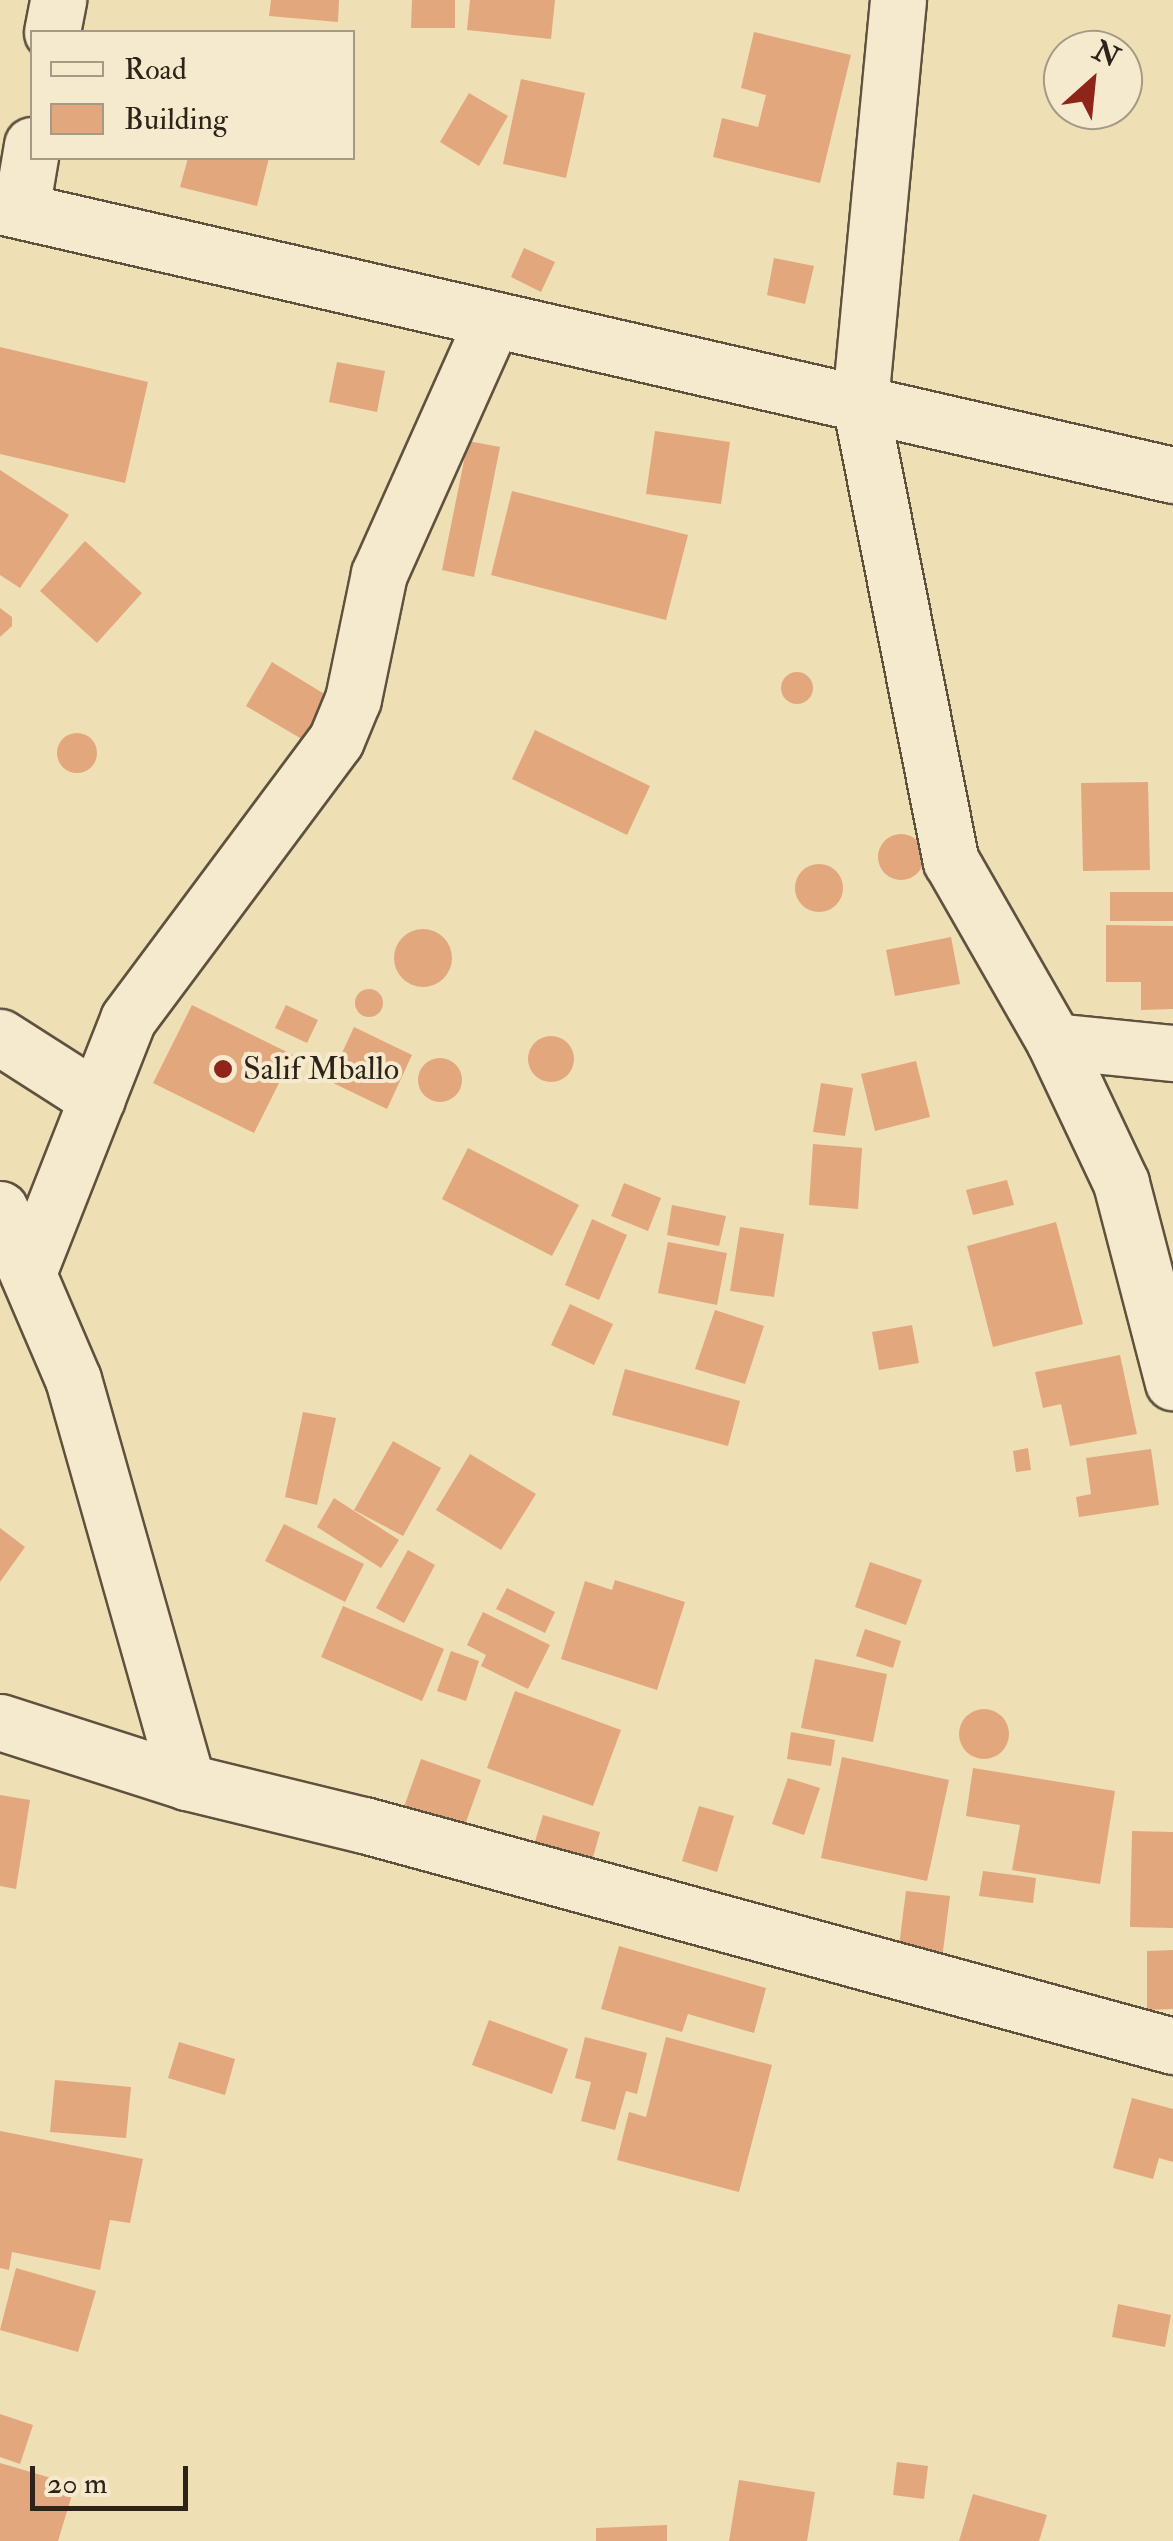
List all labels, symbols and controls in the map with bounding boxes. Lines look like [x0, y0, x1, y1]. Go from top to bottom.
legend [30, 30, 355, 160]
north arrow [1043, 30, 1143, 130]
text: N [1087, 33, 1125, 76]
text: Road [124, 51, 187, 88]
text: Building [124, 101, 228, 138]
place label: Salif Mballo [243, 1050, 399, 1088]
marker: Salif Mballo [212, 1058, 234, 1080]
scale bar [35, 2446, 192, 2508]
text: 20 m [47, 2465, 107, 2502]

